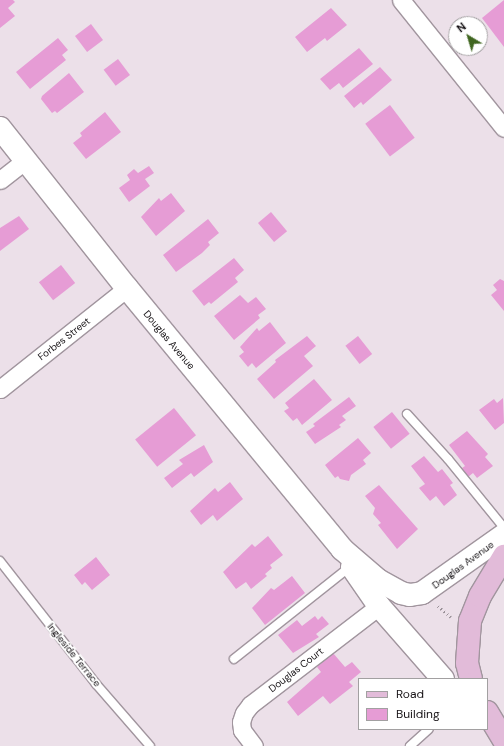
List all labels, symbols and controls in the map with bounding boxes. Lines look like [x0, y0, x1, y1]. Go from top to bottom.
north arrow [448, 16, 488, 56]
text: N [454, 19, 469, 35]
street label: Douglas Avenue [141, 308, 197, 372]
street label: Forbes Street [36, 315, 92, 363]
street label: Douglas Avenue [430, 539, 496, 591]
street label: Ingleside Terrace [45, 621, 103, 689]
street label: Douglas Court [266, 645, 326, 695]
legend [358, 678, 488, 730]
text: Road [396, 686, 424, 702]
text: Building [396, 706, 440, 722]

